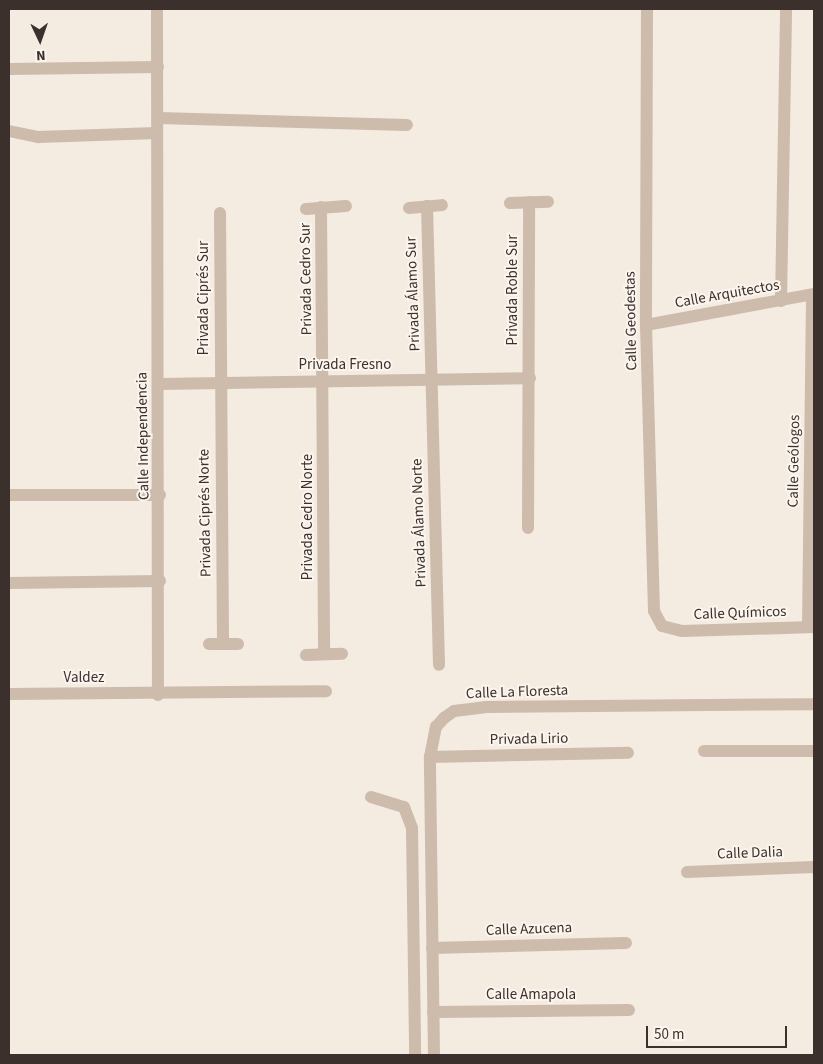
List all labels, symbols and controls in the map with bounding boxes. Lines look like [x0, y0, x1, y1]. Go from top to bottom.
north arrow [15, 15, 65, 65]
text: N [36, 45, 46, 65]
street label: Privada Cedro Sur [296, 223, 316, 335]
street label: Privada Roble Sur [504, 235, 522, 345]
street label: Privada Álamo Sur [402, 236, 424, 352]
street label: Privada Ciprés Sur [195, 241, 213, 355]
street label: Calle Geodestas [621, 271, 641, 371]
street label: Calle Arquitectos [673, 276, 781, 312]
street label: Privada Fresno [299, 356, 391, 374]
street label: Calle Independencia [133, 372, 153, 500]
street label: Calle Geólogos [784, 414, 804, 508]
street label: Privada Ciprés Norte [195, 449, 215, 577]
street label: Privada Cedro Norte [299, 454, 317, 580]
street label: Privada Álamo Norte [408, 458, 430, 588]
street label: Calle Químicos [693, 602, 787, 624]
street label: Valdez [64, 669, 104, 687]
street label: Calle La Floresta [466, 681, 568, 703]
street label: Privada Lirio [490, 729, 568, 749]
street label: Calle Dalia [717, 843, 783, 863]
street label: Calle Azucena [485, 918, 573, 940]
street label: Calle Amapola [486, 986, 576, 1004]
scale bar [648, 1016, 789, 1048]
text: 50 m [654, 1024, 684, 1045]

